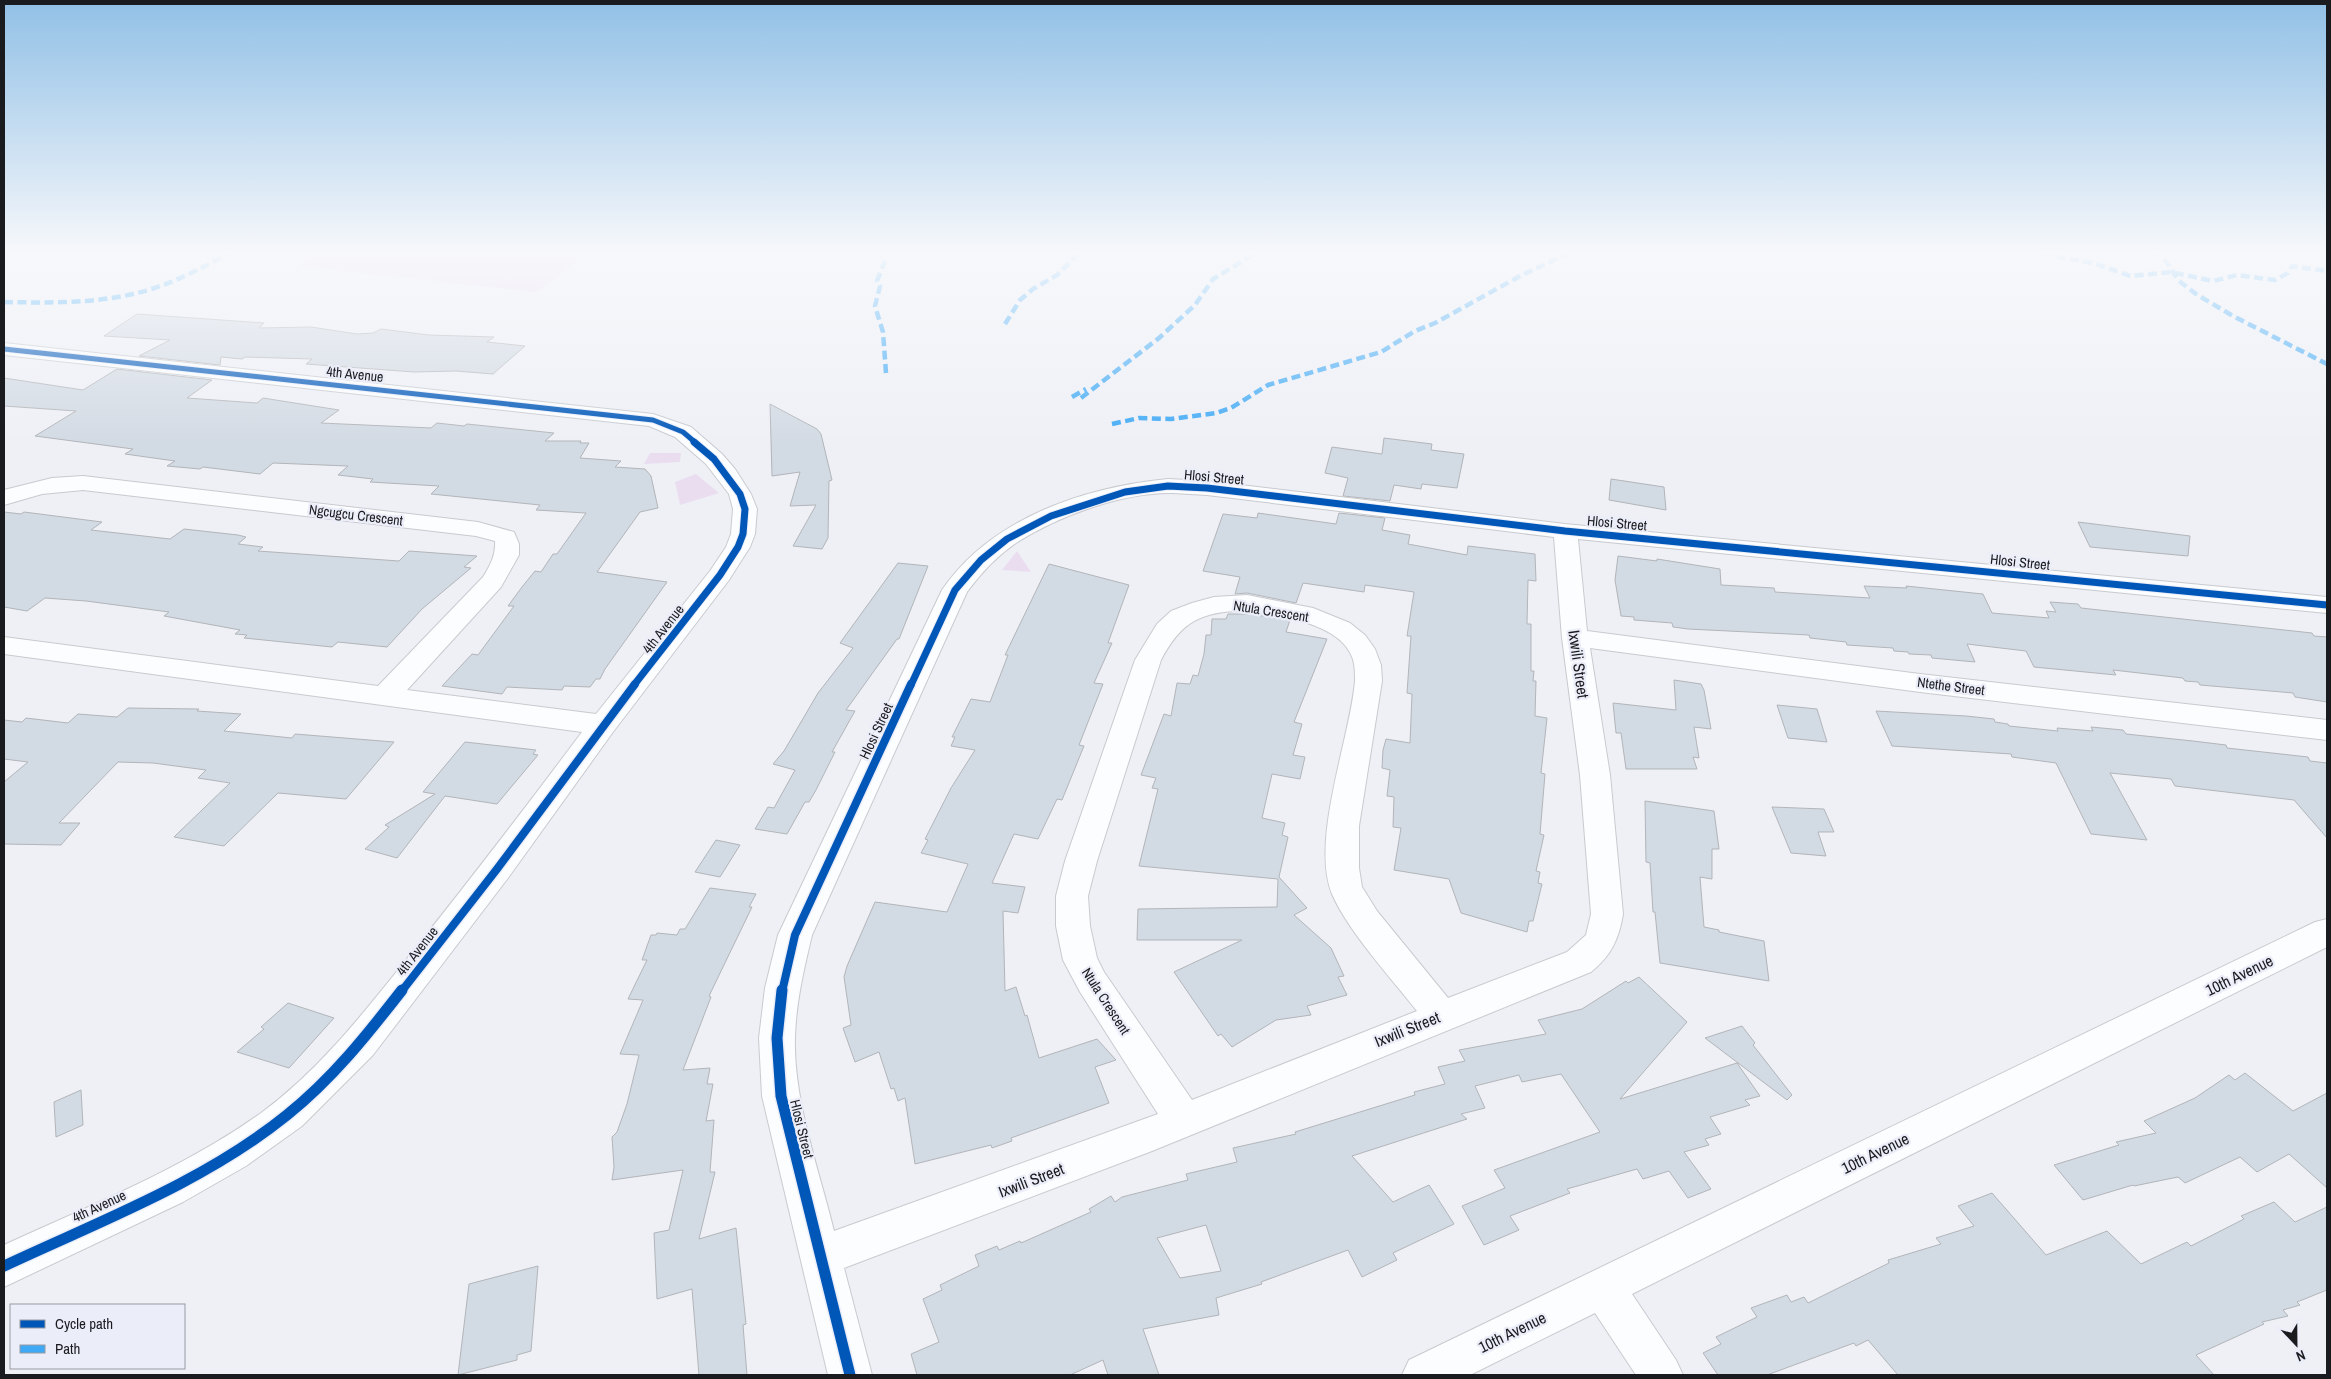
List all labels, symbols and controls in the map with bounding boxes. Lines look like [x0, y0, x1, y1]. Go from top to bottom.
street label: 4th Avenue [326, 362, 384, 386]
street label: Hlosi Street [1183, 465, 1245, 489]
street label: Ngcugcu Crescent [308, 500, 404, 530]
street label: Hlosi Street [1586, 511, 1648, 535]
street label: Hlosi Street [1989, 550, 2051, 574]
street label: Ntula Crescent [1232, 596, 1310, 626]
street label: 4th Avenue [638, 601, 688, 657]
street label: Ixwili Street [1563, 629, 1595, 700]
street label: Ntethe Street [1916, 673, 1986, 699]
street label: Hlosi Street [855, 700, 897, 762]
street label: 4th Avenue [392, 923, 442, 979]
street label: 10th Avenue [2201, 949, 2277, 1001]
street label: Ntula Crescent [1078, 964, 1134, 1038]
street label: Ixwili Street [1371, 1006, 1443, 1052]
street label: Hlosi Street [786, 1098, 818, 1160]
street label: 10th Avenue [1837, 1127, 1913, 1179]
street label: Ixwili Street [995, 1157, 1067, 1203]
street label: 4th Avenue [69, 1186, 129, 1226]
legend [10, 1304, 185, 1369]
street label: 10th Avenue [1474, 1306, 1550, 1358]
text: Cycle path [55, 1313, 113, 1334]
north arrow [2271, 1319, 2321, 1369]
text: Path [55, 1338, 80, 1359]
text: N [2294, 1346, 2308, 1366]

